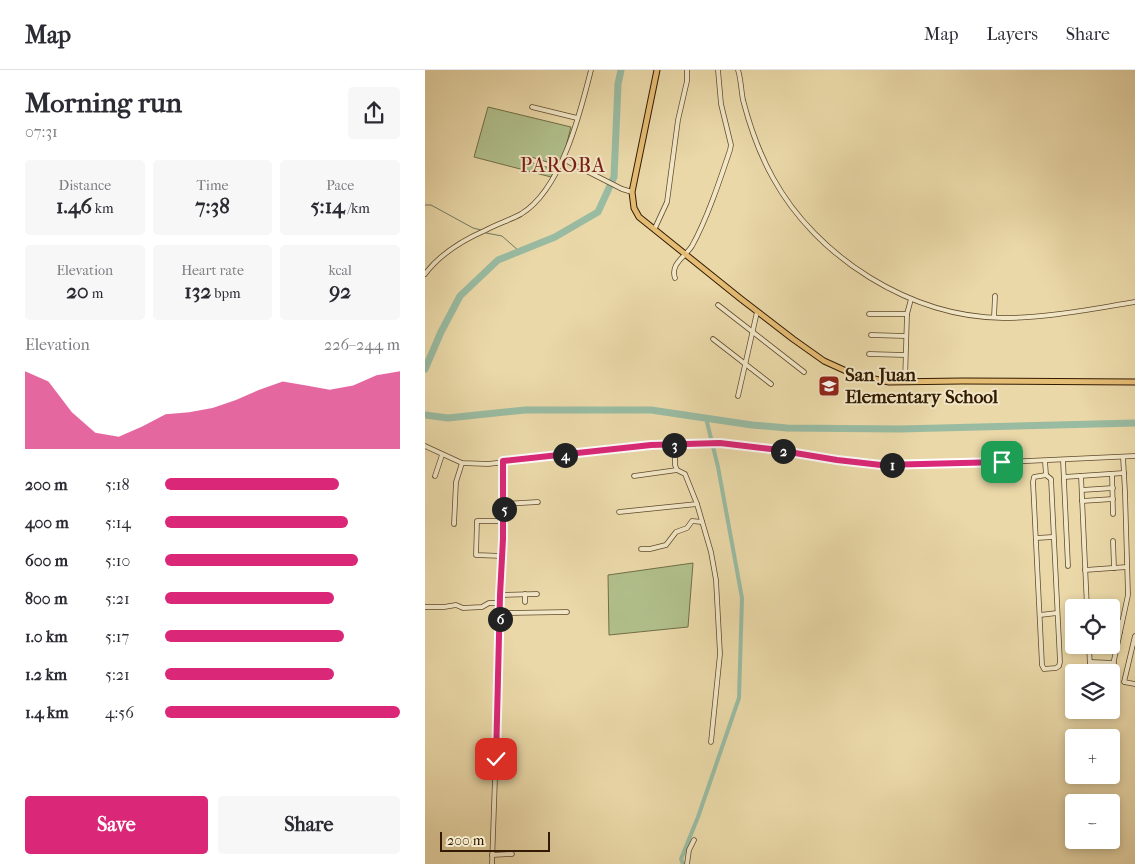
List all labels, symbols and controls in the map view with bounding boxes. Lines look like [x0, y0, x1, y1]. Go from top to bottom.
text: Map [25, 21, 71, 49]
text: Map [924, 24, 958, 45]
text: Layers [986, 24, 1038, 45]
text: Share [1066, 24, 1110, 45]
text: Morning run [25, 86, 182, 119]
button: share [348, 87, 400, 139]
text: 07:31 [25, 122, 58, 141]
district label: PAROBA [520, 154, 606, 177]
text: Distance [59, 177, 111, 194]
text: Time [197, 177, 228, 194]
text: Pace [326, 177, 354, 194]
text: 1.46 [56, 194, 92, 218]
text: 7:38 [195, 194, 230, 218]
text: 5:14 [310, 194, 345, 218]
text: km [92, 200, 114, 217]
text: /km [345, 200, 370, 217]
text: Elevation [57, 262, 113, 279]
text: Heart rate [181, 262, 244, 279]
text: kcal [328, 262, 352, 279]
text: 20 [66, 279, 89, 303]
text: 132 [184, 279, 211, 303]
text: 92 [329, 279, 351, 303]
text: m [89, 285, 103, 302]
text: bpm [211, 285, 241, 302]
text: Elevation [25, 335, 90, 354]
text: 226–244 m [324, 335, 400, 354]
place label: San Juan Elementary School [845, 364, 999, 408]
school or university icon: San Juan Elementary School [817, 374, 841, 398]
pin: 3 [661, 432, 687, 458]
text: 3 [672, 437, 677, 454]
pin: 2 [771, 438, 795, 464]
pin [981, 441, 1023, 483]
pin: 4 [553, 442, 577, 468]
text: 2 [780, 443, 787, 460]
text: 4 [561, 447, 570, 464]
icon: arrive [988, 448, 1016, 476]
pin: 1 [879, 452, 905, 478]
text: 1 [890, 457, 895, 474]
text: 200 m [25, 475, 68, 494]
text: 5:18 [105, 475, 130, 494]
pin: 5 [491, 496, 517, 522]
text: 5 [501, 501, 508, 518]
text: 400 m [25, 513, 69, 532]
text: 5:14 [105, 513, 131, 532]
text: 600 m [25, 551, 68, 570]
text: 5:10 [105, 551, 130, 570]
text: 800 m [25, 589, 67, 608]
text: 5:21 [105, 589, 130, 608]
map controls [1065, 599, 1120, 849]
button: locate [1065, 599, 1120, 654]
pin: 6 [487, 606, 513, 632]
text: 6 [497, 611, 504, 628]
text: 1.0 km [25, 627, 68, 646]
text: 5:17 [105, 627, 129, 646]
button: layers [1065, 664, 1120, 719]
text: 1.2 km [25, 665, 67, 684]
text: 5:21 [105, 665, 130, 684]
text: 1.4 km [25, 703, 69, 722]
text: 4:56 [105, 703, 134, 722]
button: + [1065, 729, 1120, 784]
pin [475, 738, 517, 780]
icon: check [482, 745, 510, 773]
button: − [1065, 794, 1120, 849]
button: Save [25, 796, 208, 854]
button: Share [218, 796, 400, 854]
scale bar [440, 829, 550, 852]
text: 200 m [447, 832, 484, 849]

